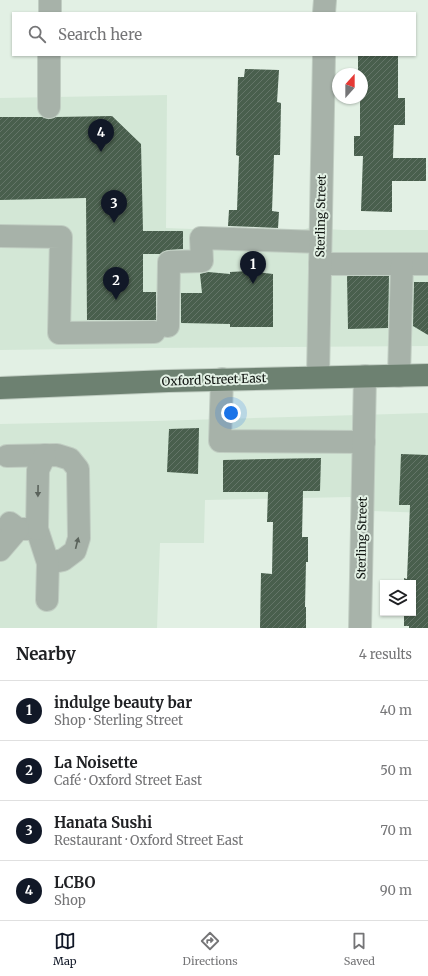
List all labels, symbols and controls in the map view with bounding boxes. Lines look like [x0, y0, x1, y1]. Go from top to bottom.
search box [12, 12, 416, 56]
icon: search [26, 23, 48, 45]
text: Search here [58, 25, 142, 44]
north arrow [332, 68, 368, 104]
pin: 4 [88, 119, 114, 152]
street label: Sterling Street [312, 174, 329, 257]
pin: 3 [101, 190, 127, 223]
pin: 1 [240, 251, 266, 284]
pin: 2 [103, 267, 129, 300]
street label: Oxford Street East [161, 370, 267, 389]
your location [221, 403, 241, 423]
one-way arrow [35, 485, 41, 498]
street label: Sterling Street [353, 496, 370, 579]
one-way arrow [75, 537, 81, 549]
map controls [380, 580, 416, 616]
button: layers [380, 580, 416, 616]
text: Nearby [16, 643, 76, 665]
text: 4 results [359, 646, 412, 663]
text: indulge beauty bar [54, 693, 192, 712]
text: 1 [26, 702, 32, 719]
text: 40 m [380, 702, 412, 719]
text: Shop · Sterling Street [54, 712, 183, 729]
text: La Noisette [54, 753, 138, 772]
text: 2 [25, 762, 33, 779]
text: 50 m [380, 762, 412, 779]
text: Café · Oxford Street East [54, 772, 202, 789]
text: Hanata Sushi [54, 813, 152, 832]
text: 3 [25, 822, 33, 839]
text: 70 m [381, 822, 412, 839]
text: Restaurant · Oxford Street East [54, 832, 243, 849]
text: LCBO [54, 873, 95, 892]
text: 4 [25, 882, 33, 899]
text: 90 m [380, 882, 412, 899]
text: Shop [54, 892, 86, 909]
tab: Map [53, 930, 77, 968]
tab: Directions [183, 930, 238, 968]
tab: Saved [344, 930, 375, 968]

